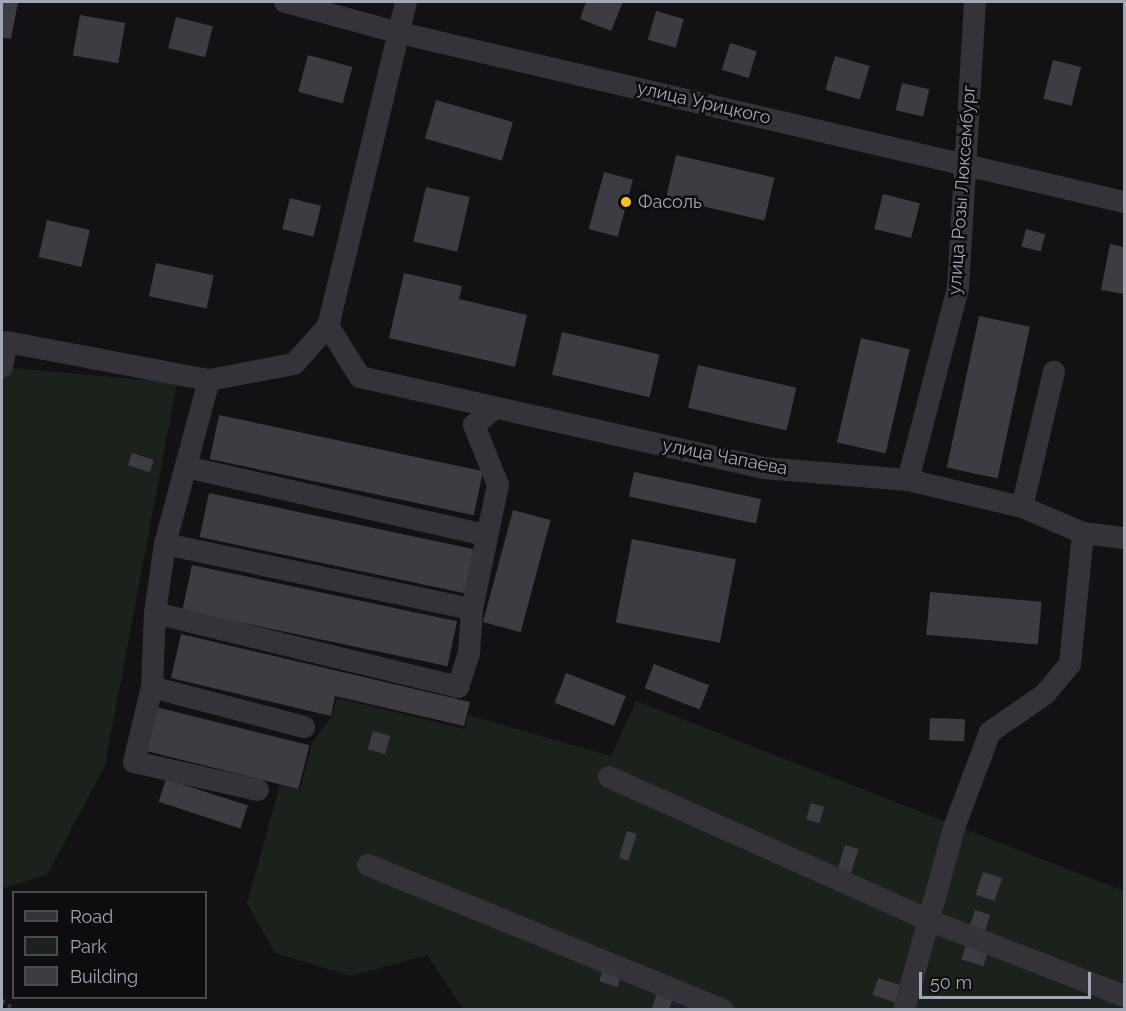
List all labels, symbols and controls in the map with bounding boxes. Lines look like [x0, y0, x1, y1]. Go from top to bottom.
street label: улица Урицкого [635, 77, 773, 129]
street label: улица Розы Люксембург [944, 84, 980, 296]
place label: Фасоль [638, 191, 702, 213]
marker: Фасоль [619, 195, 633, 209]
street label: улица Чапаева [661, 434, 789, 480]
legend [12, 891, 207, 999]
text: Road [70, 906, 113, 927]
text: Park [70, 936, 107, 957]
scale bar [922, 960, 1094, 998]
text: Building [70, 966, 138, 987]
text: 50 m [930, 972, 972, 993]

